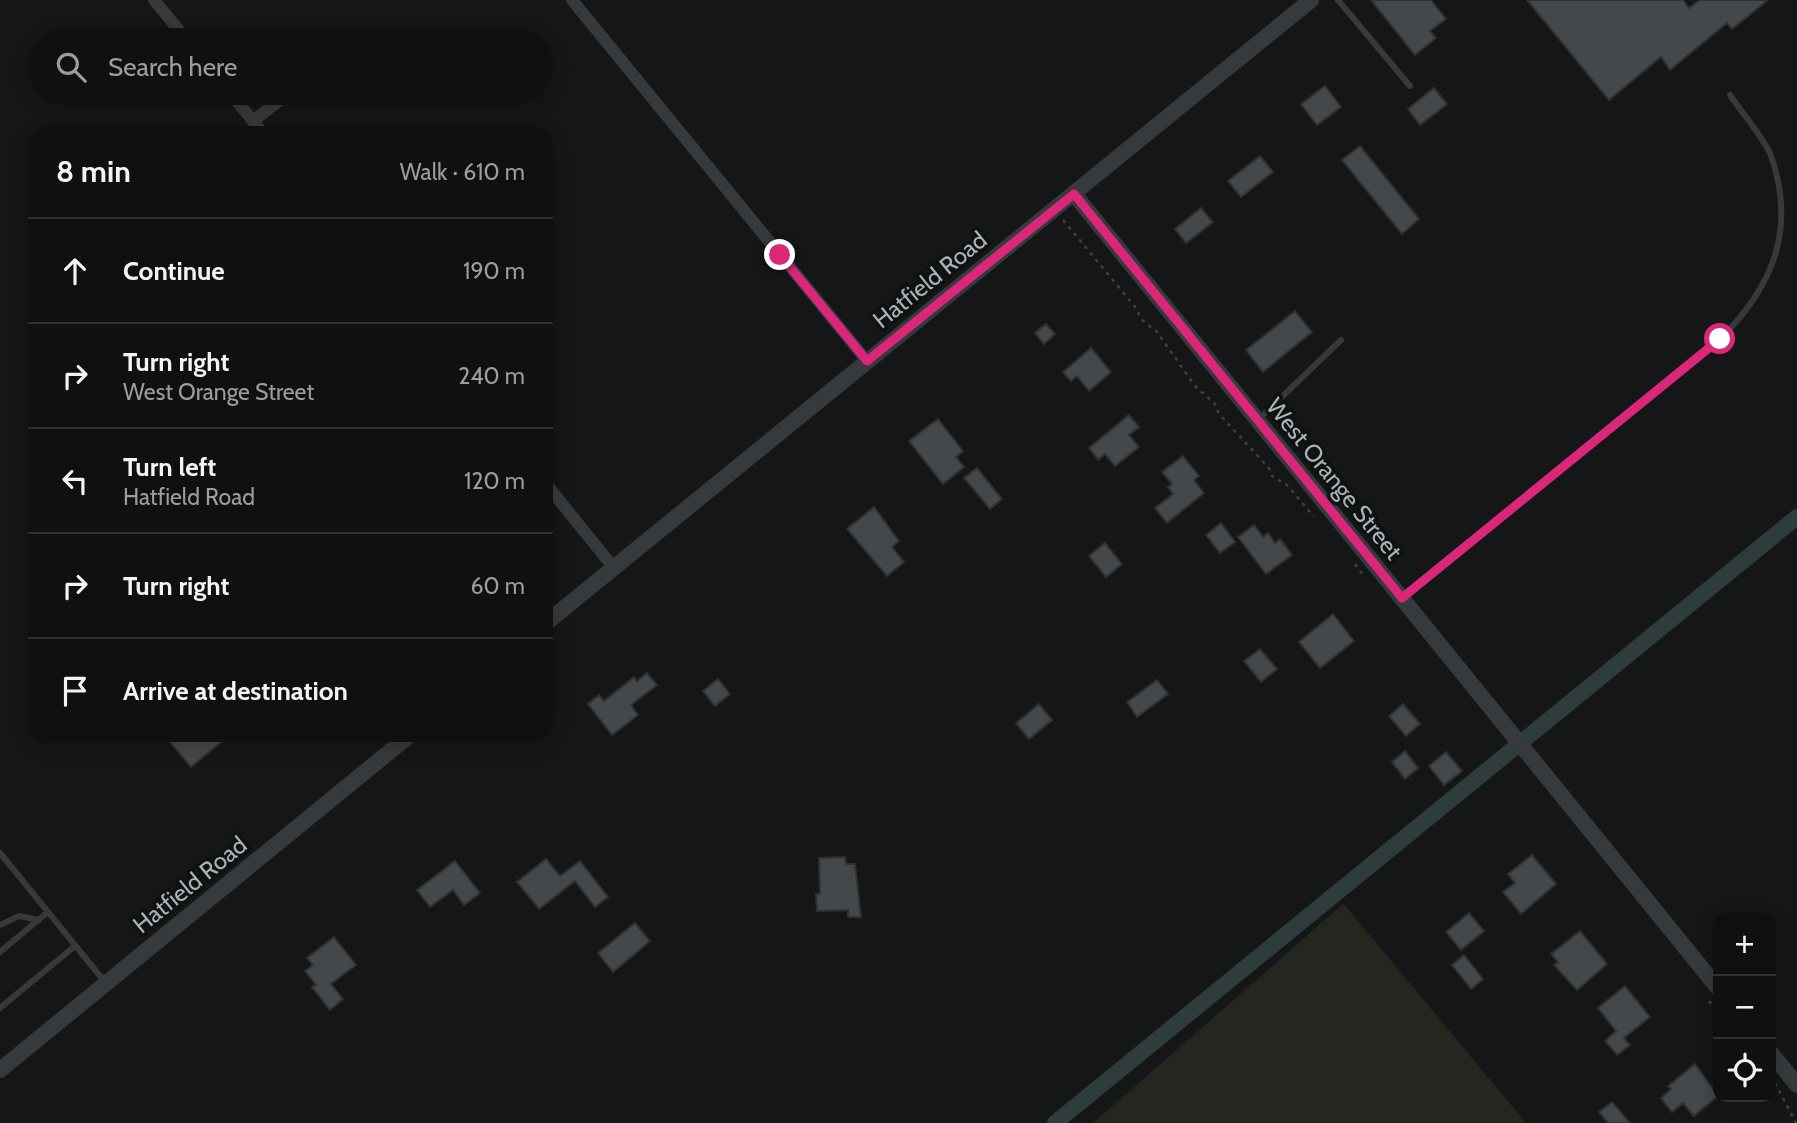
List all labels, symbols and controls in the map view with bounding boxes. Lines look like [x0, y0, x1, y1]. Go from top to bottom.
search box [28, 28, 553, 105]
icon: search [52, 48, 90, 86]
text: Search here [108, 51, 237, 83]
text: 8 min [56, 153, 131, 190]
text: Walk · 610 m [400, 158, 525, 186]
street label: Hatfield Road [867, 225, 992, 334]
route end [764, 239, 795, 270]
icon: ahead [56, 252, 94, 290]
text: Continue [123, 255, 225, 287]
text: 190 m [463, 257, 525, 285]
route start [1704, 323, 1735, 354]
text: Turn right [123, 346, 229, 378]
icon: right [56, 357, 94, 395]
text: 240 m [458, 362, 525, 390]
text: West Orange Street [123, 378, 314, 406]
street label: West Orange Street [1260, 392, 1408, 565]
text: Turn left [123, 451, 216, 483]
icon: left [56, 462, 94, 500]
text: 120 m [464, 467, 525, 495]
text: Hatfield Road [123, 483, 255, 511]
icon: right [56, 567, 94, 605]
text: Turn right [123, 570, 229, 602]
text: 60 m [471, 572, 525, 600]
icon: arrive [56, 672, 94, 710]
text: Arrive at destination [123, 675, 348, 707]
street label: Hatfield Road [127, 830, 252, 939]
map controls [1713, 913, 1776, 1102]
button: + [1713, 913, 1776, 976]
button: − [1713, 976, 1776, 1039]
button: locate [1713, 1039, 1776, 1102]

